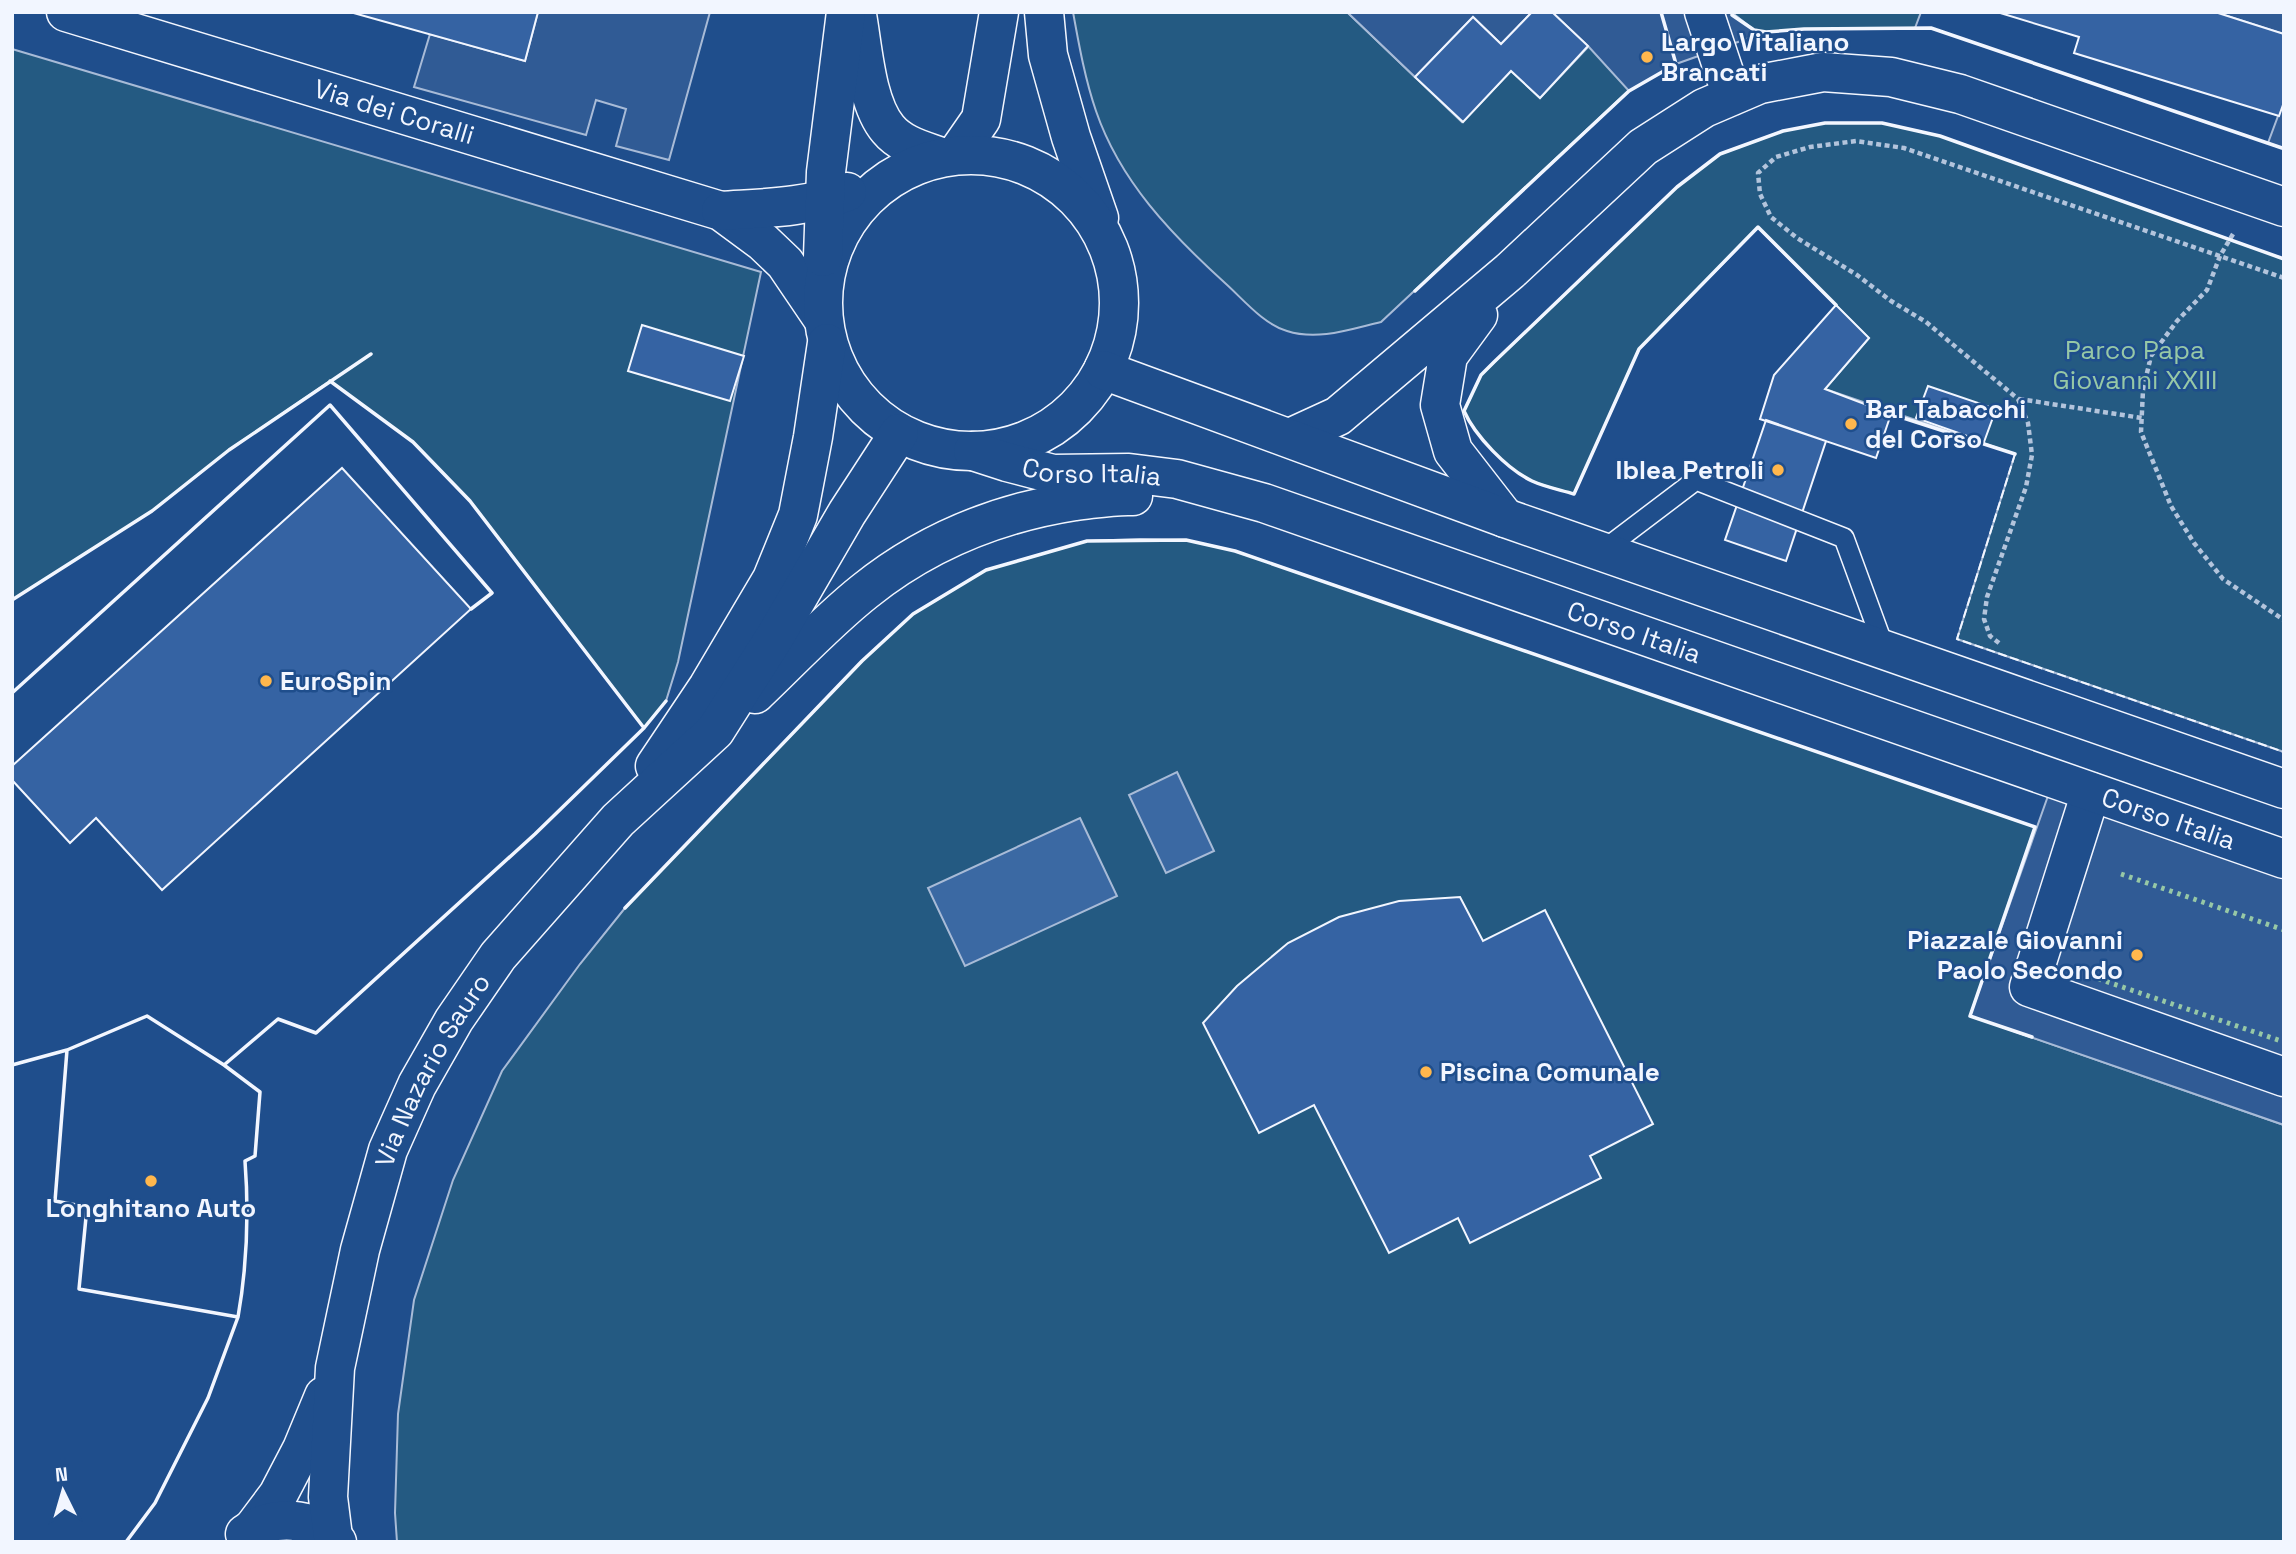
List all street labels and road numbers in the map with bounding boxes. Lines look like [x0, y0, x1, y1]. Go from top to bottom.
street label: Via dei Coralli [310, 71, 478, 152]
street label: Corso Italia [1019, 450, 1163, 494]
street label: Corso Italia [1563, 593, 1706, 671]
street label: Corso Italia [2097, 780, 2240, 858]
street label: Via Nazario Sauro [367, 967, 498, 1171]

